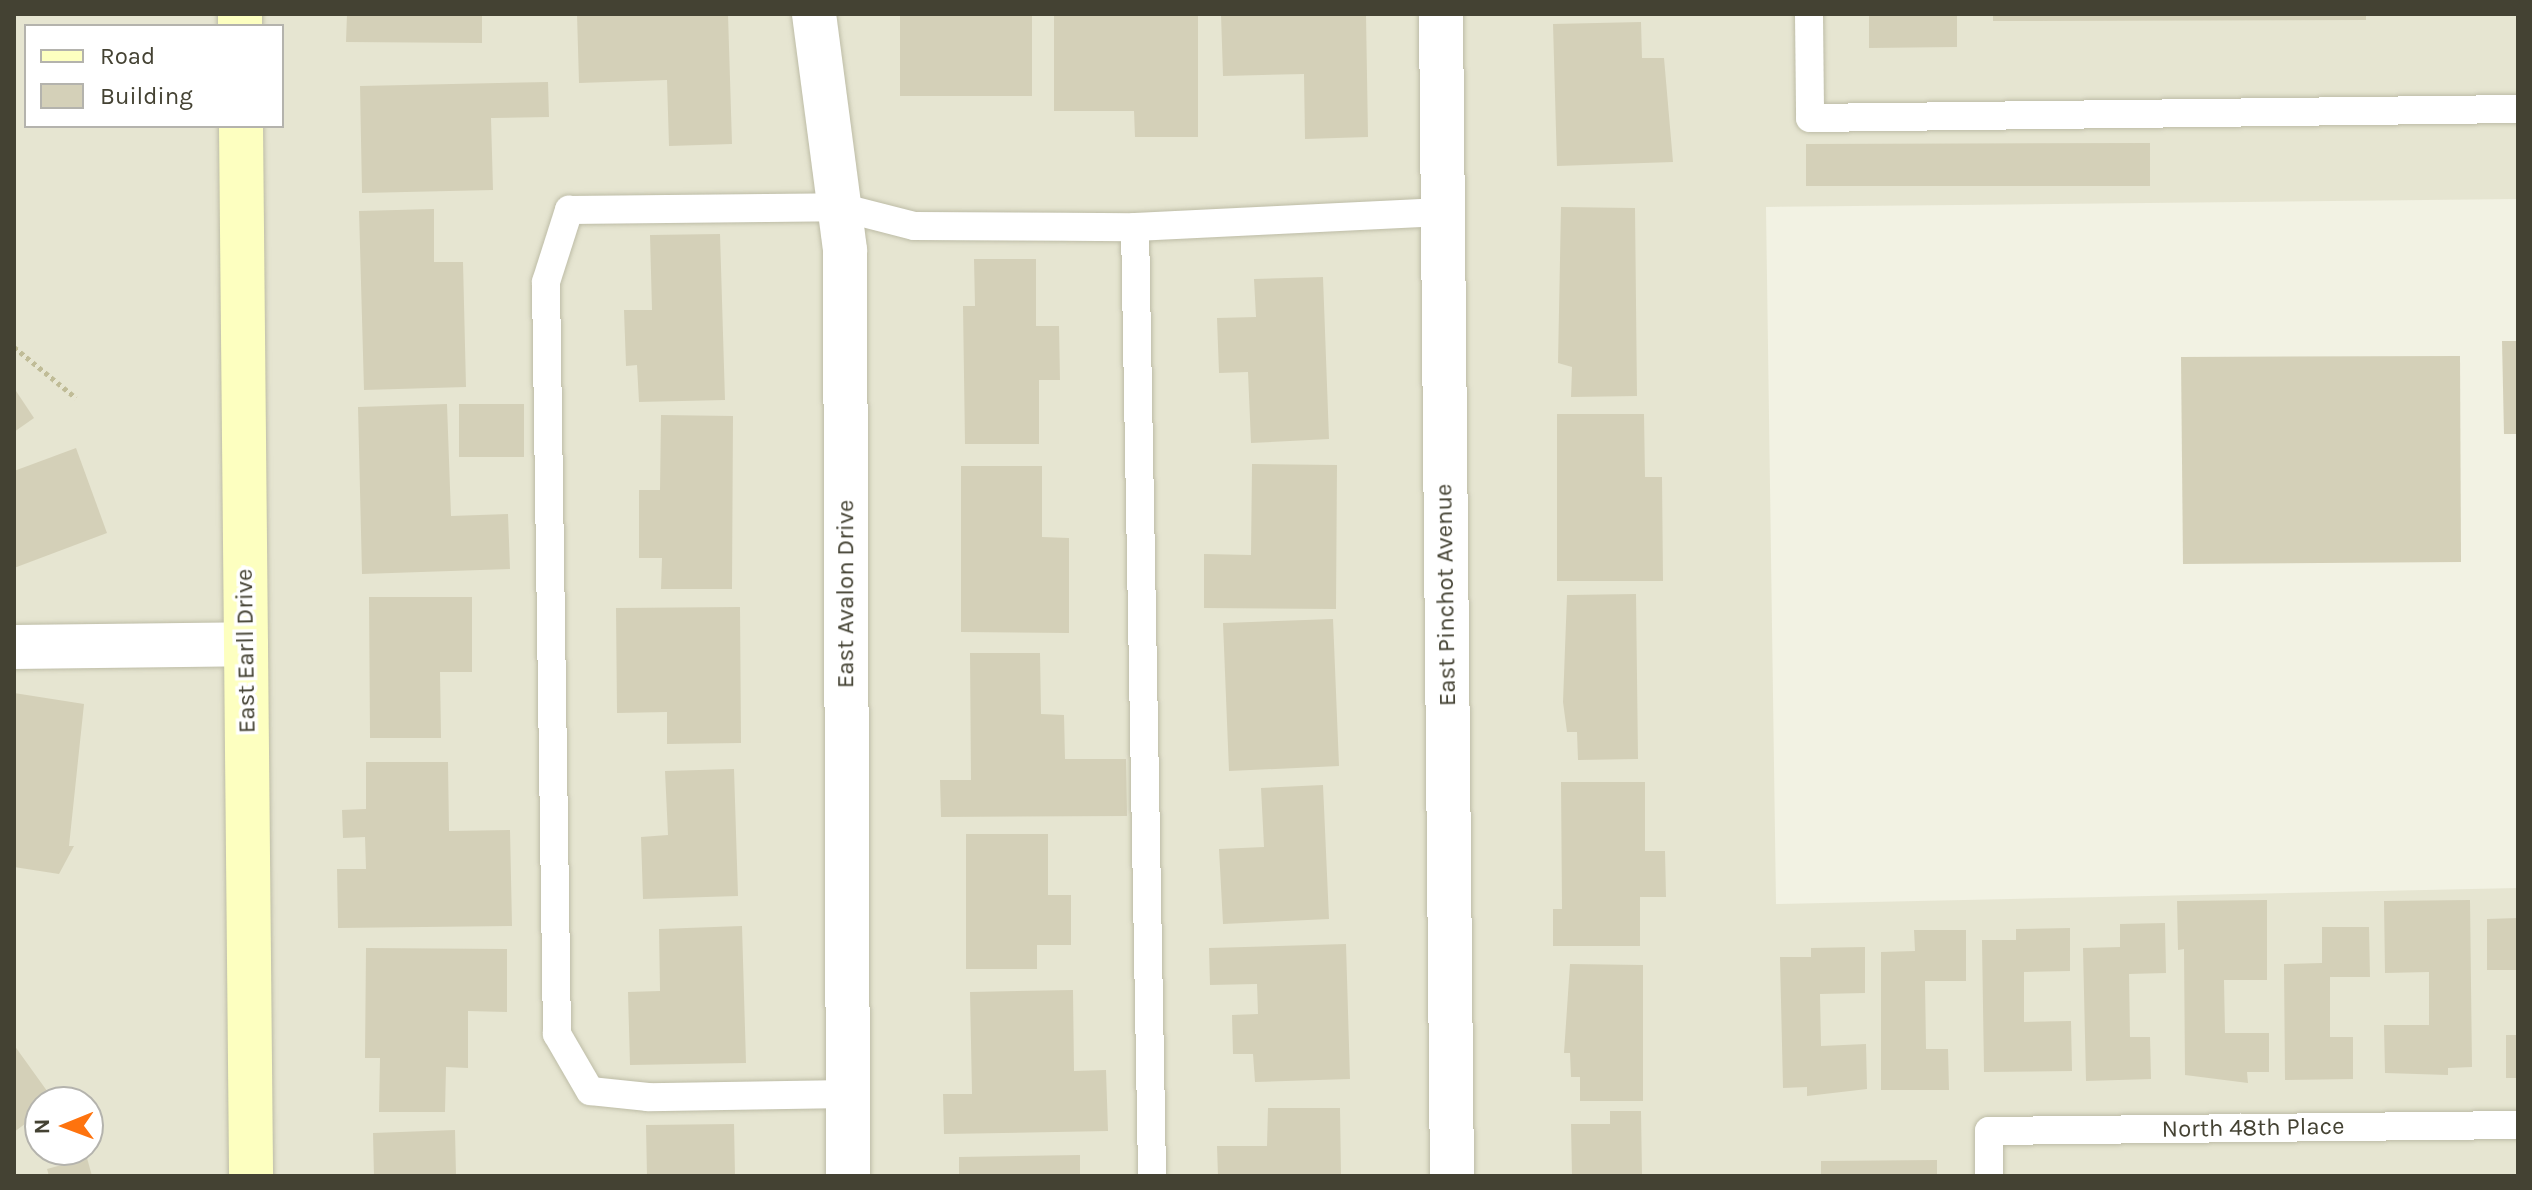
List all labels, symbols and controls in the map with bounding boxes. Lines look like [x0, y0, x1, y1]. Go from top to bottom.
legend [24, 24, 284, 128]
text: Road [100, 42, 155, 70]
text: Building [100, 82, 193, 110]
street label: East Pinchot Avenue [1430, 483, 1462, 707]
street label: East Avalon Drive [832, 500, 860, 688]
street label: East Earll Drive [230, 568, 262, 734]
north arrow [24, 1086, 104, 1166]
street label: North 48th Place [2161, 1112, 2345, 1144]
text: N [29, 1118, 55, 1135]

